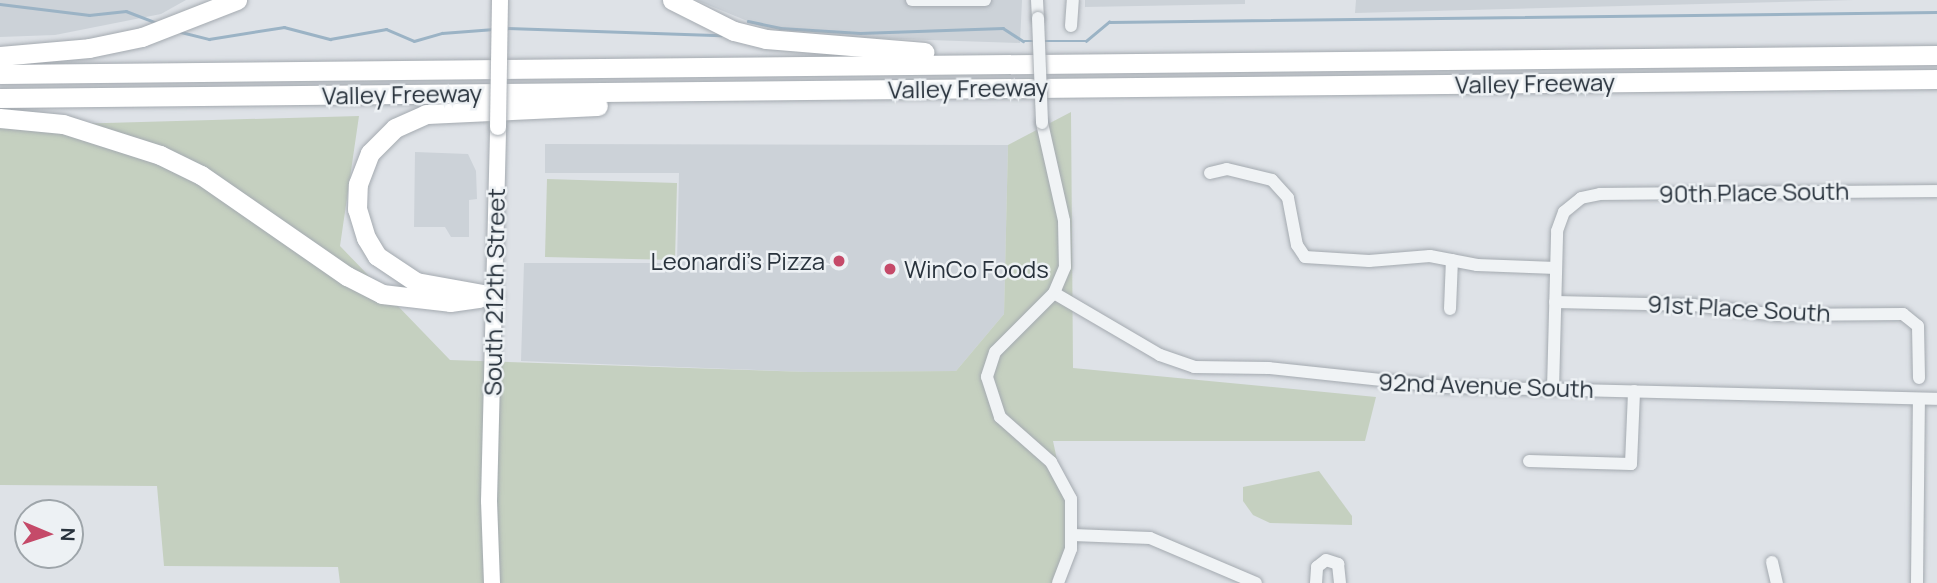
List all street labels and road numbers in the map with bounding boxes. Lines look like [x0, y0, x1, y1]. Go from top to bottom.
street label: Valley Freeway [1455, 67, 1615, 99]
street label: Valley Freeway [888, 72, 1048, 104]
street label: Valley Freeway [322, 78, 482, 110]
street label: 90th Place South [1659, 176, 1849, 208]
street label: South 212th Street [478, 188, 510, 396]
street label: 91st Place South [1647, 289, 1831, 327]
street label: 92nd Avenue South [1378, 367, 1594, 403]

